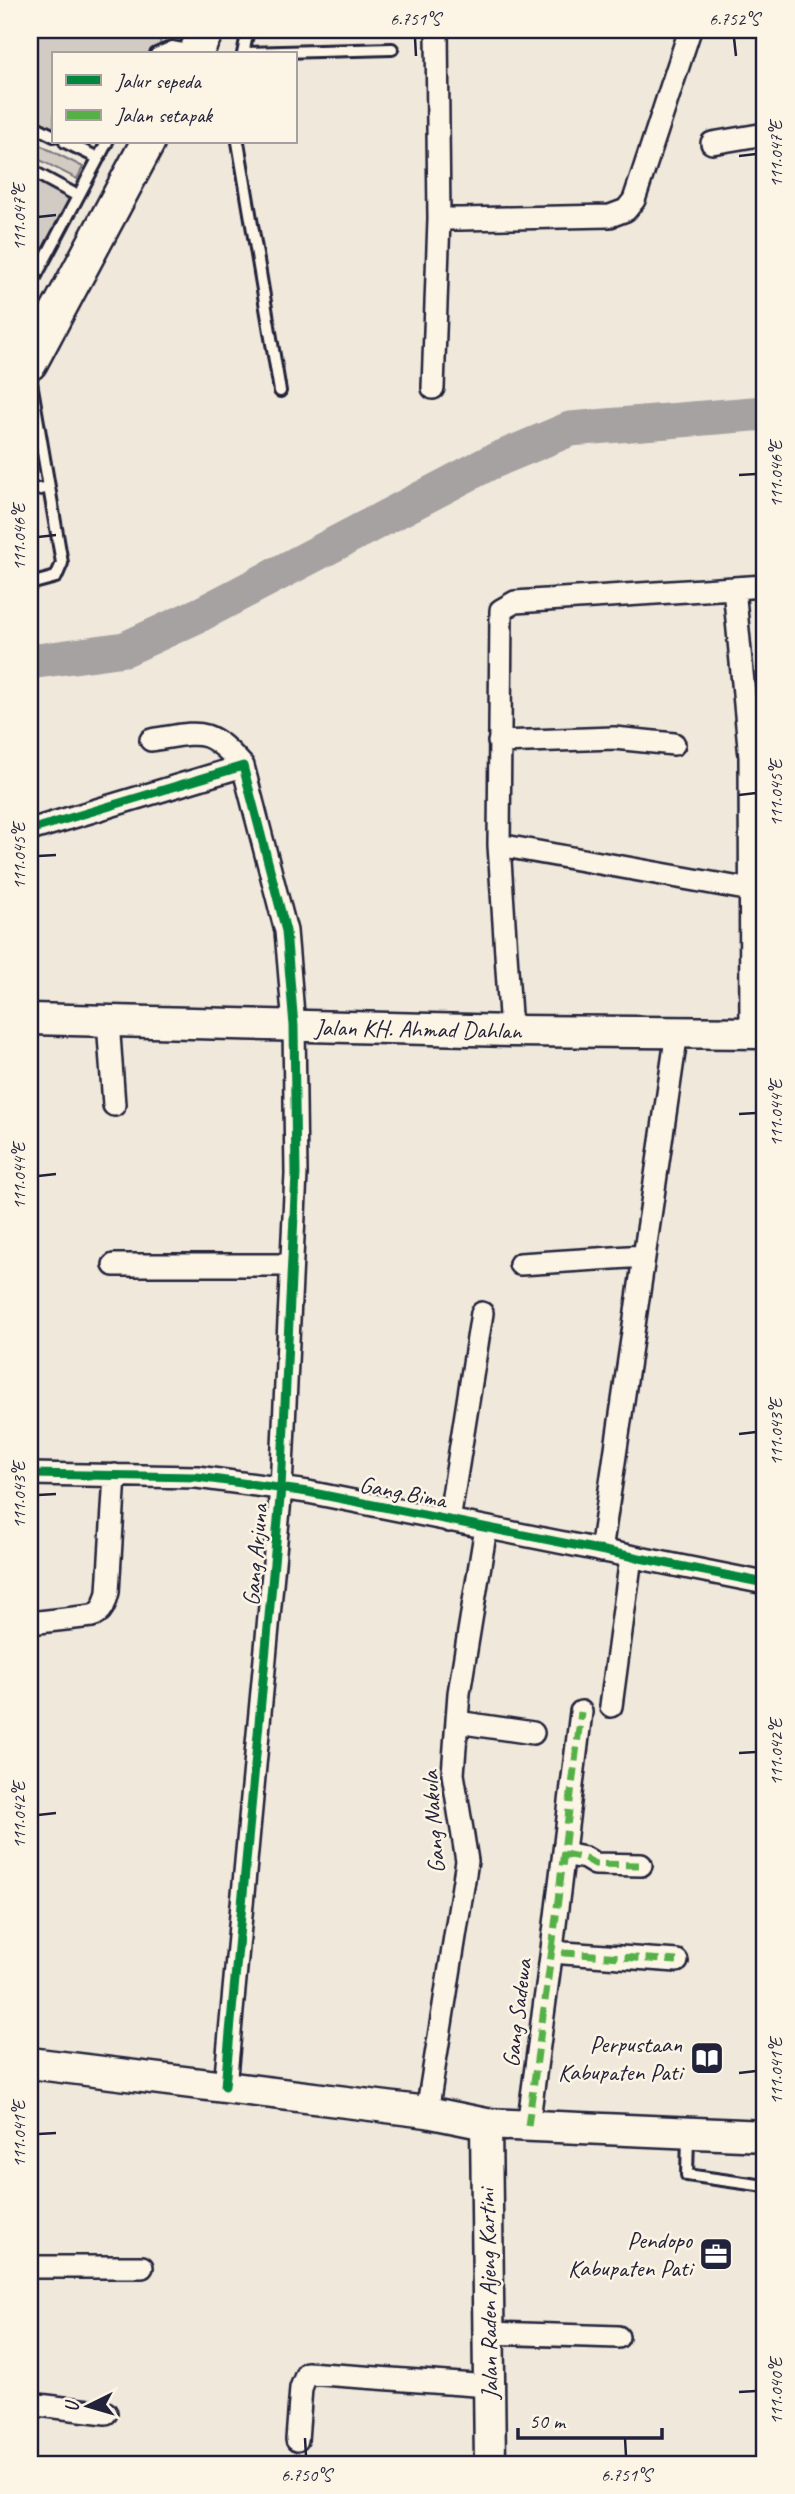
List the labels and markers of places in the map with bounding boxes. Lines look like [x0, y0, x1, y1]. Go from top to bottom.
place label: Perpustaan Kabupaten Pati [558, 2029, 686, 2087]
library icon: Perpustaan Kabupaten Pati [688, 2039, 726, 2077]
place label: Pendopo Kabupaten Pati [568, 2225, 696, 2283]
office icon: Pendopo Kabupaten Pati [697, 2235, 735, 2273]

